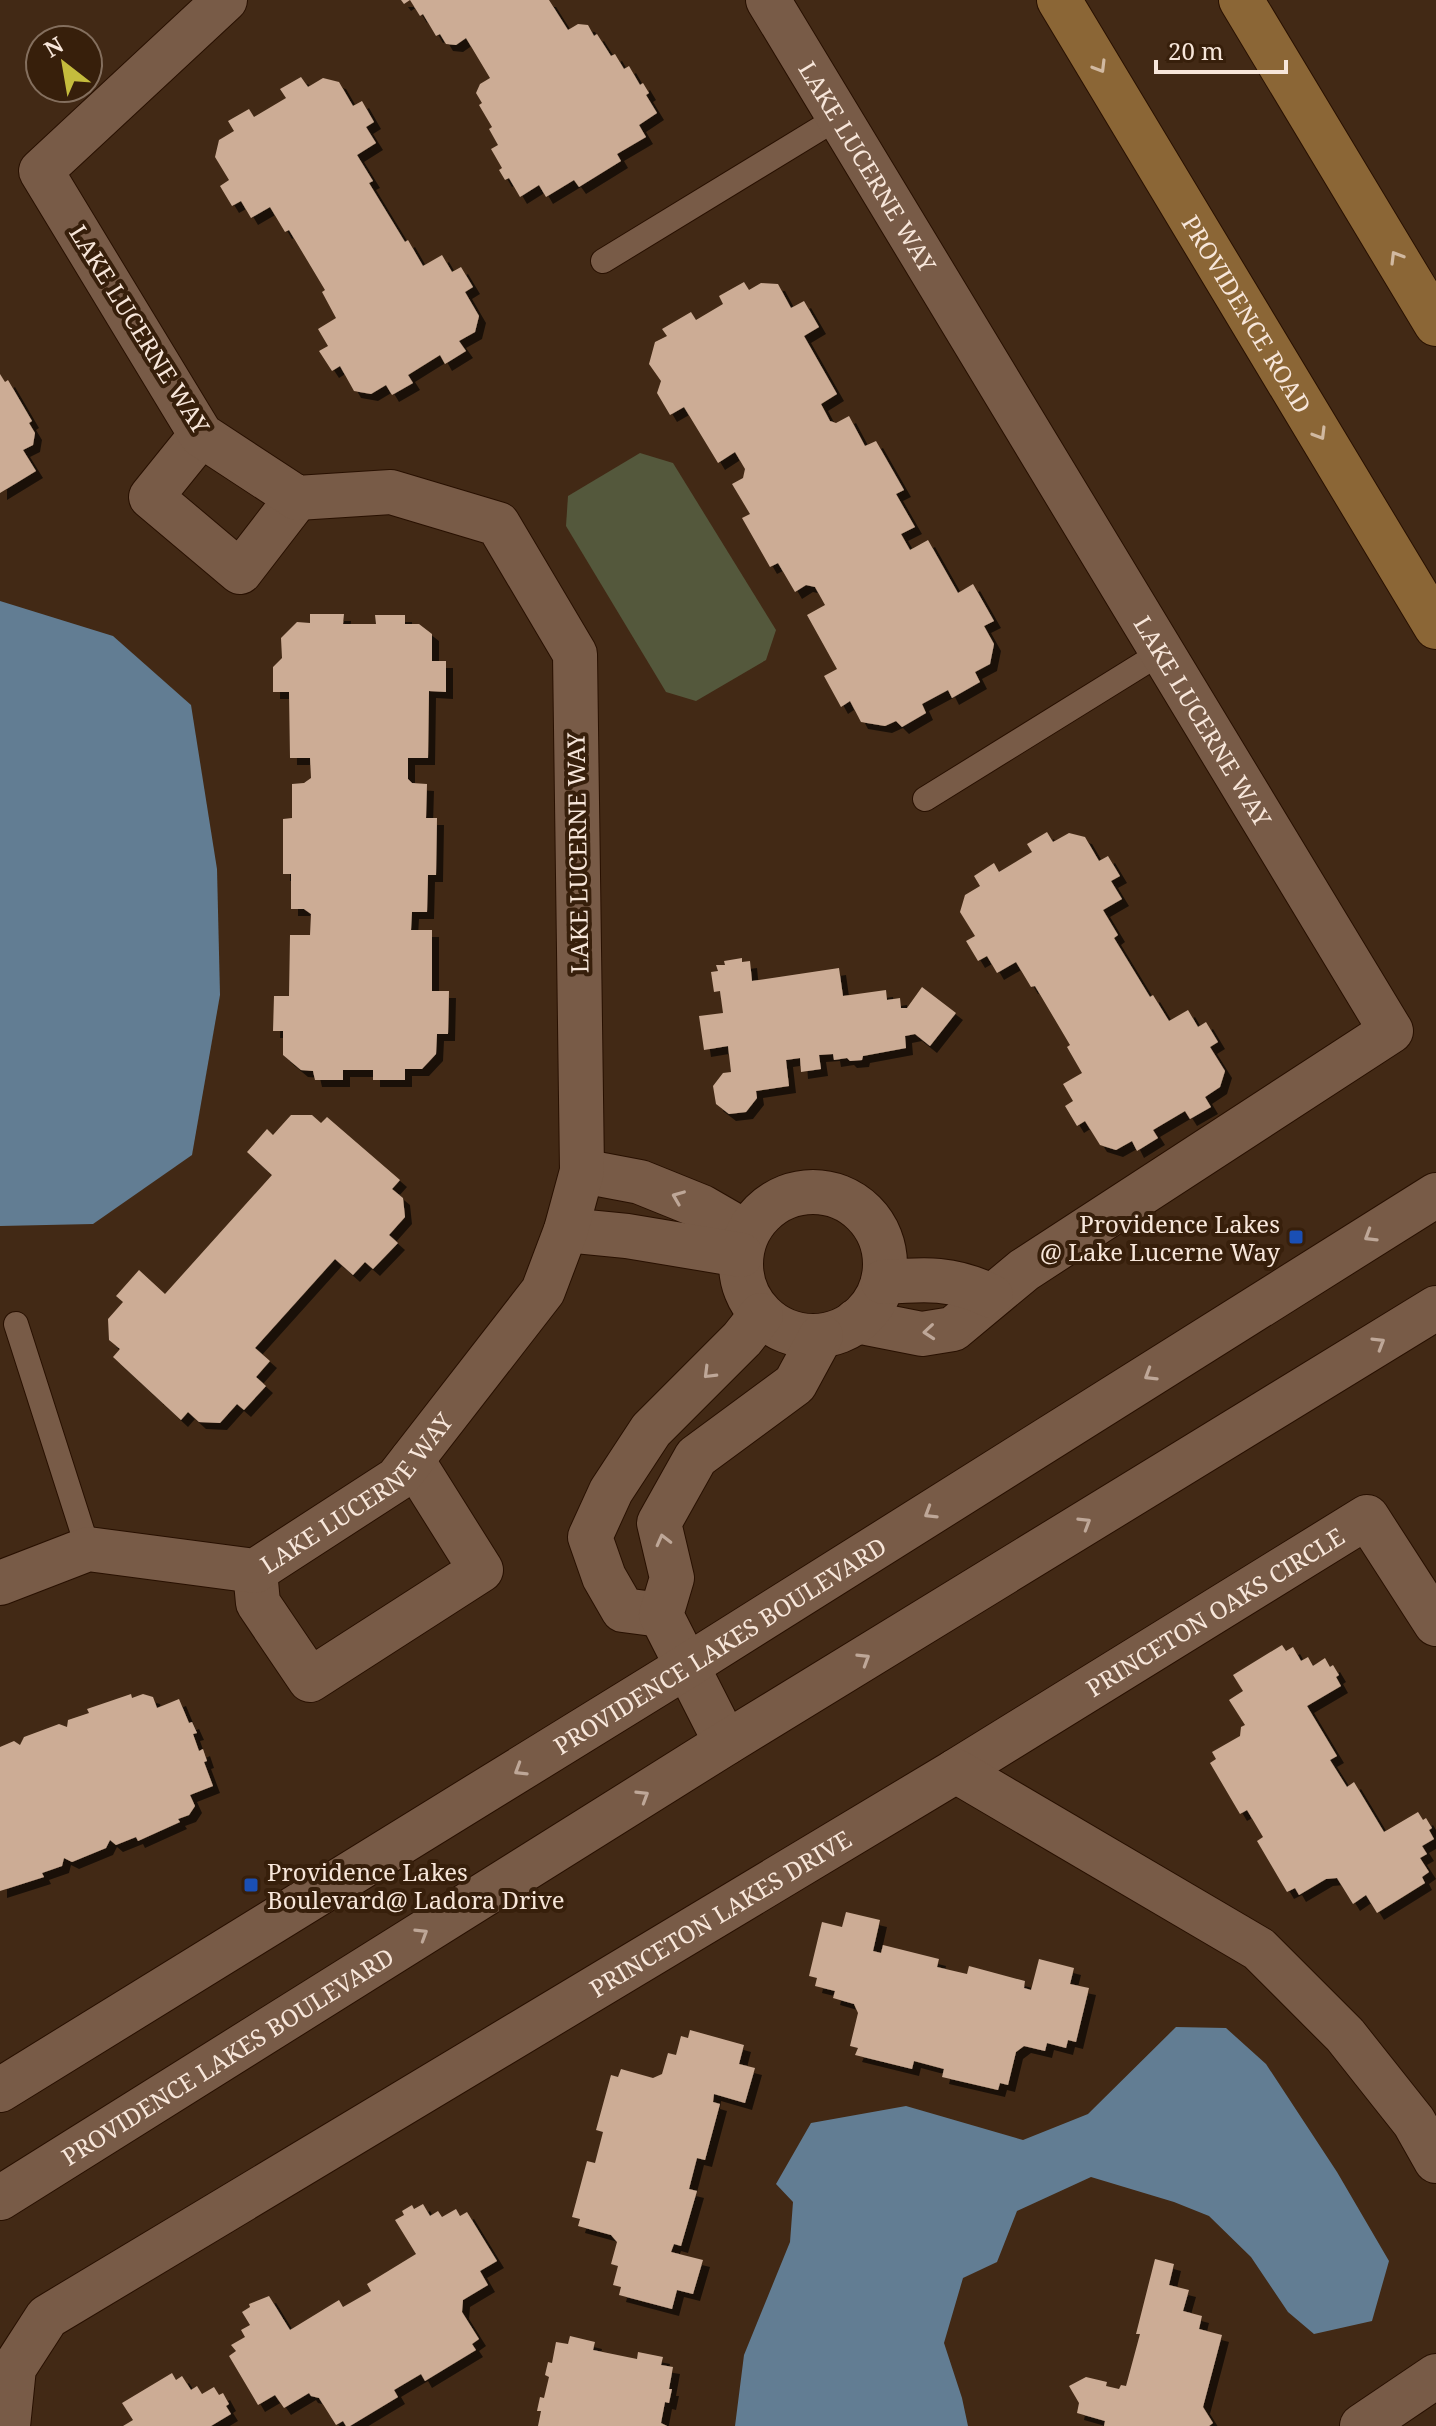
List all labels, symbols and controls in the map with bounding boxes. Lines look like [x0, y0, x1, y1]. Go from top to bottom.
north arrow [24, 24, 104, 104]
scale bar [1156, 24, 1286, 74]
text: N [38, 29, 68, 63]
text: 20 m [1168, 34, 1224, 67]
street label: LAKE LUCERNE WAY [792, 54, 945, 278]
one-way arrow [1090, 58, 1105, 73]
street label: PROVIDENCE ROAD [1175, 208, 1320, 419]
street label: LAKE LUCERNE WAY [62, 218, 218, 441]
one-way arrow [1390, 251, 1406, 266]
one-way arrow [1310, 425, 1326, 440]
street label: LAKE LUCERNE WAY [1127, 609, 1280, 833]
street label: LAKE LUCERNE WAY [558, 731, 596, 974]
one-way arrow [672, 1191, 686, 1207]
place label: Providence Lakes @ Lake Lucerne Way [1040, 1207, 1280, 1268]
one-way arrow [1364, 1227, 1379, 1242]
marker: Providence Lakes @ Lake Lucerne Way [1287, 1228, 1305, 1246]
one-way arrow [922, 1323, 935, 1340]
one-way arrow [1370, 1337, 1385, 1353]
one-way arrow [704, 1363, 718, 1378]
one-way arrow [1144, 1365, 1159, 1380]
street label: LAKE LUCERNE WAY [253, 1405, 460, 1580]
one-way arrow [924, 1504, 939, 1519]
one-way arrow [1076, 1517, 1091, 1532]
street label: PRINCETON OAKS CIRCLE [1079, 1519, 1350, 1703]
street label: PROVIDENCE LAKES BOULEVARD [547, 1529, 892, 1761]
one-way arrow [655, 1534, 672, 1547]
one-way arrow [855, 1653, 870, 1668]
one-way arrow [514, 1760, 528, 1775]
one-way arrow [634, 1790, 648, 1805]
street label: PRINCETON LAKES DRIVE [583, 1821, 857, 2004]
place label: Providence Lakes Boulevard@ Ladora Drive [267, 1855, 565, 1916]
marker: Providence Lakes Boulevard@ Ladora Drive [242, 1876, 260, 1894]
one-way arrow [413, 1928, 428, 1943]
street label: PROVIDENCE LAKES BOULEVARD [55, 1939, 400, 2172]

